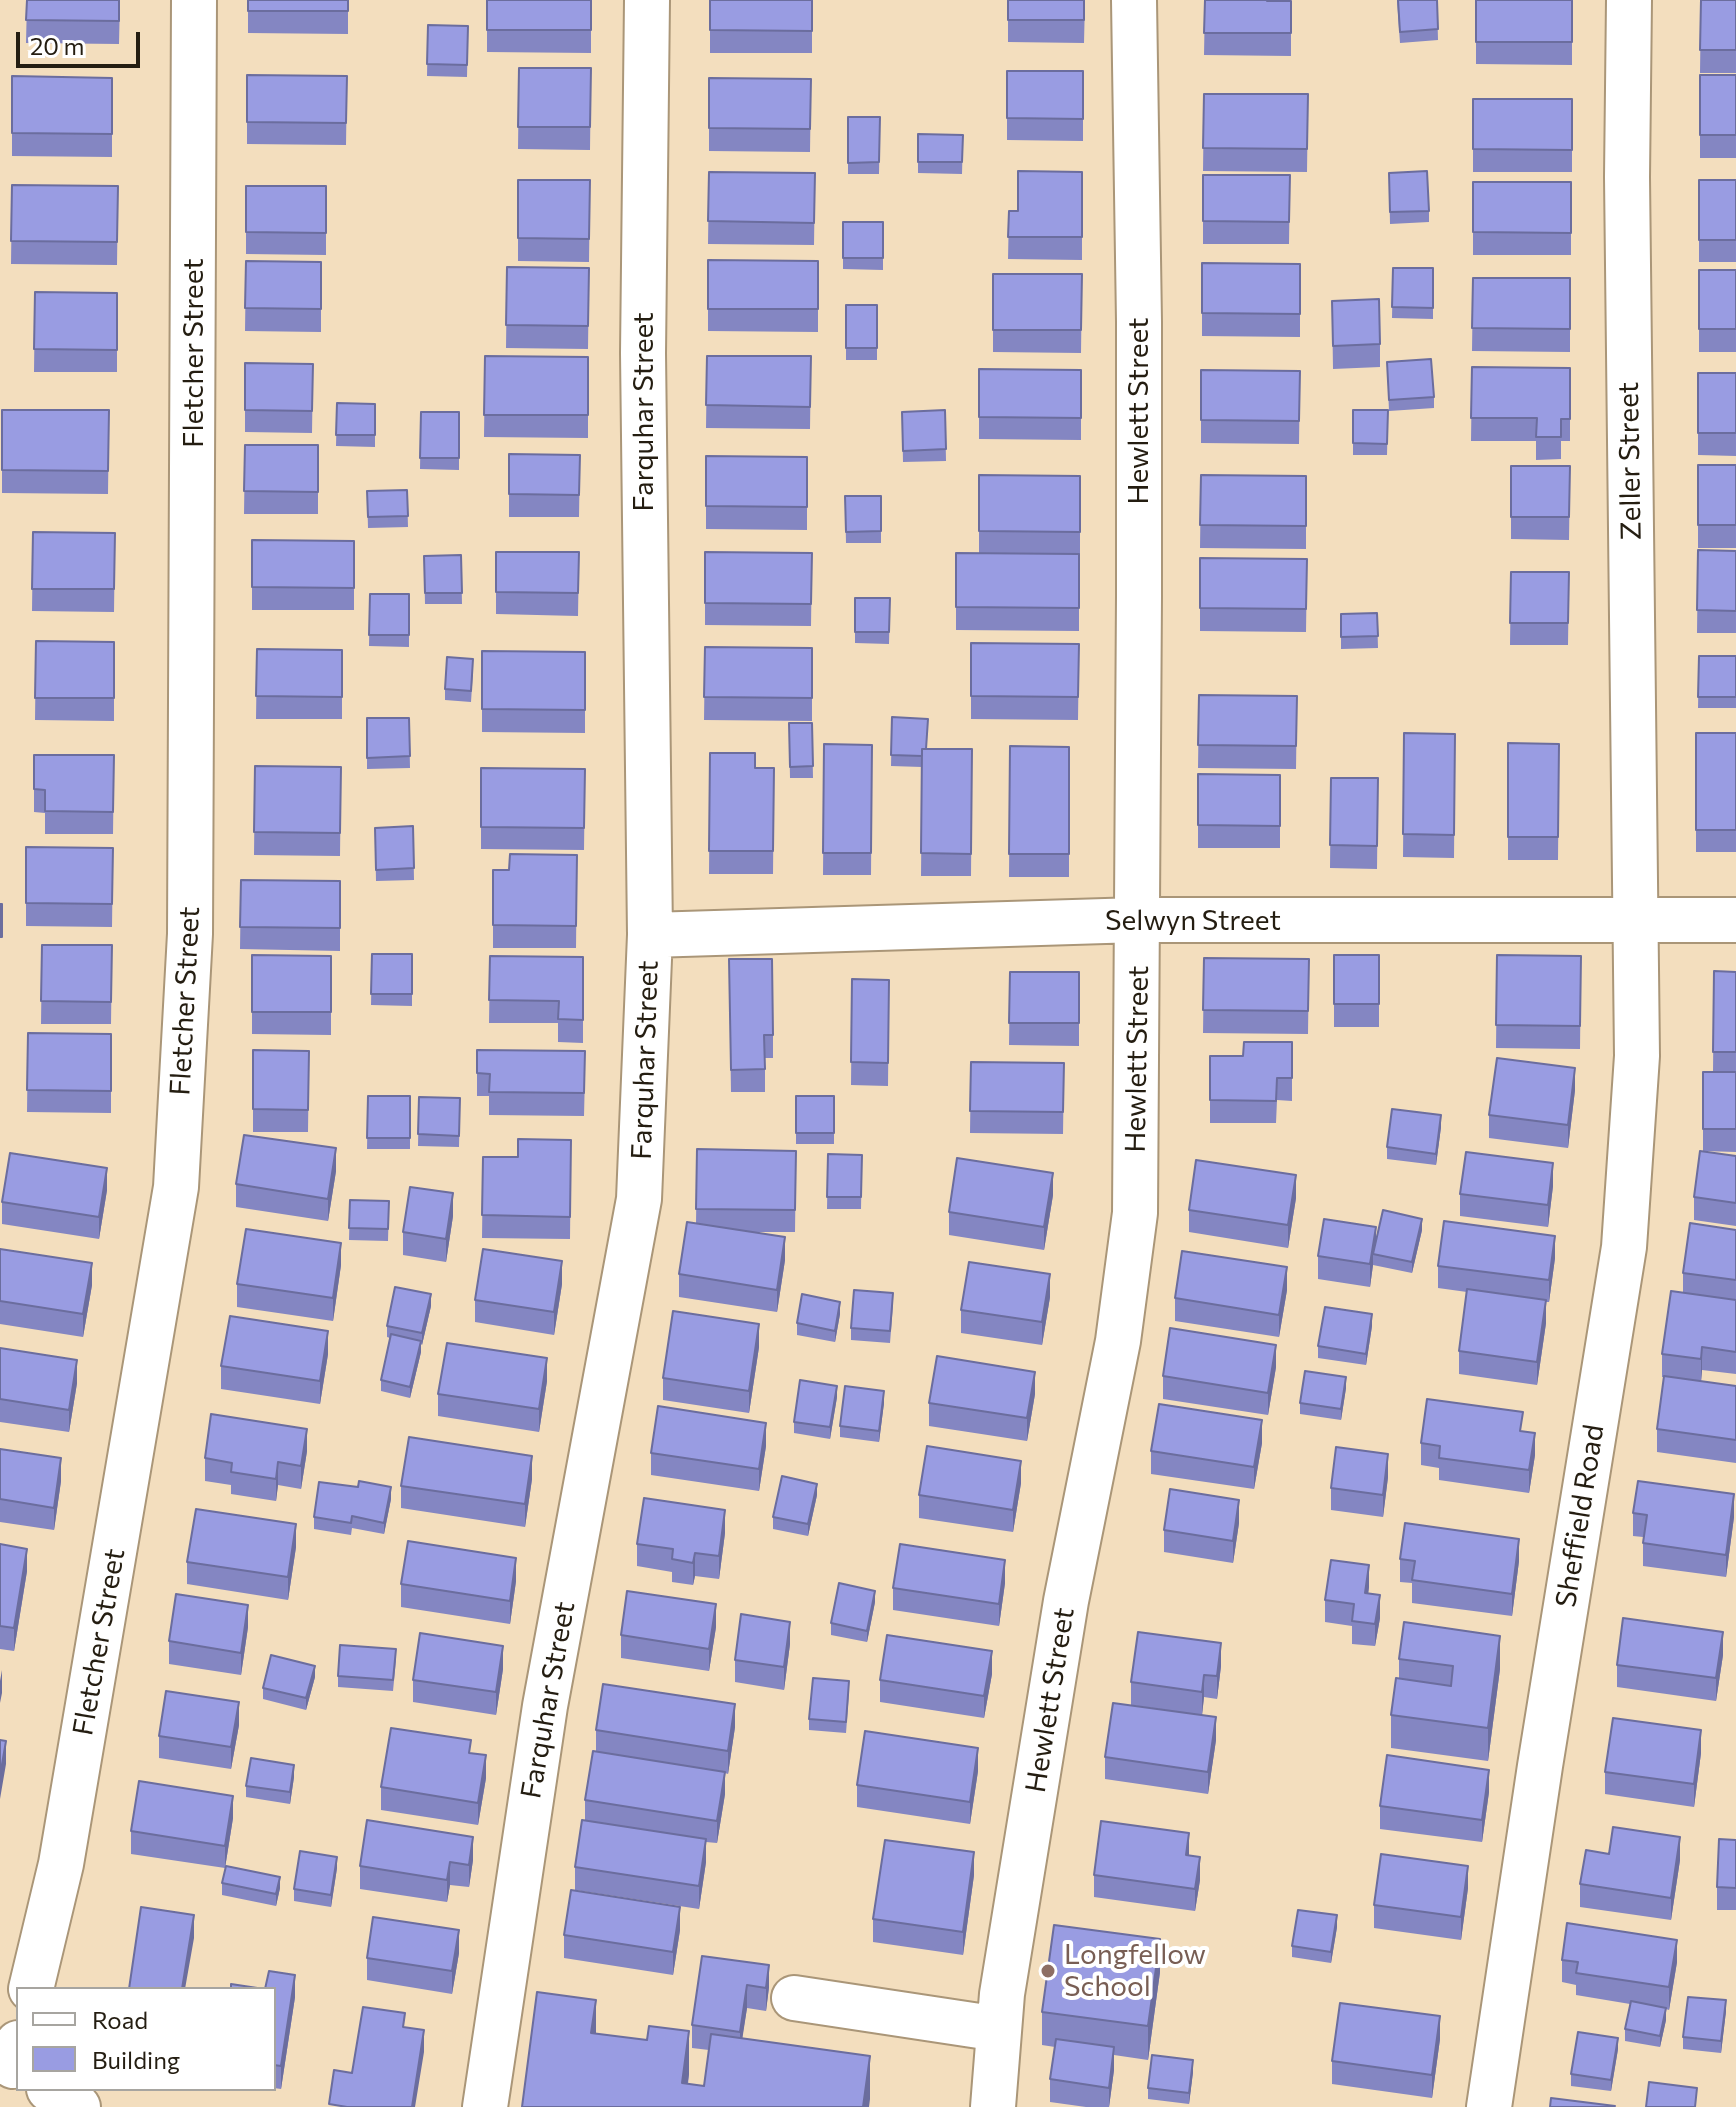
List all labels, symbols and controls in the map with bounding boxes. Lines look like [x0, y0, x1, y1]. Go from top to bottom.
scale bar [20, 16, 144, 66]
text: 20 m [30, 31, 84, 60]
street label: Fletcher Street [177, 258, 211, 448]
street label: Farquhar Street [627, 312, 661, 512]
street label: Hewlett Street [1122, 318, 1156, 504]
street label: Zeller Street [1612, 382, 1648, 540]
street label: Selwyn Street [1105, 904, 1281, 938]
street label: Fletcher Street [163, 906, 207, 1096]
street label: Farquhar Street [625, 960, 665, 1160]
street label: Hewlett Street [1119, 965, 1155, 1153]
street label: Sheffield Road [1549, 1422, 1611, 1610]
street label: Fletcher Street [66, 1546, 132, 1738]
street label: Farquhar Street [514, 1599, 582, 1801]
street label: Hewlett Street [1019, 1605, 1081, 1795]
place label: Longfellow School [1064, 1938, 1206, 2004]
marker: Longfellow School [1039, 1962, 1057, 1980]
legend [16, 1987, 276, 2091]
text: Road [92, 2005, 148, 2034]
text: Building [92, 2045, 180, 2074]

